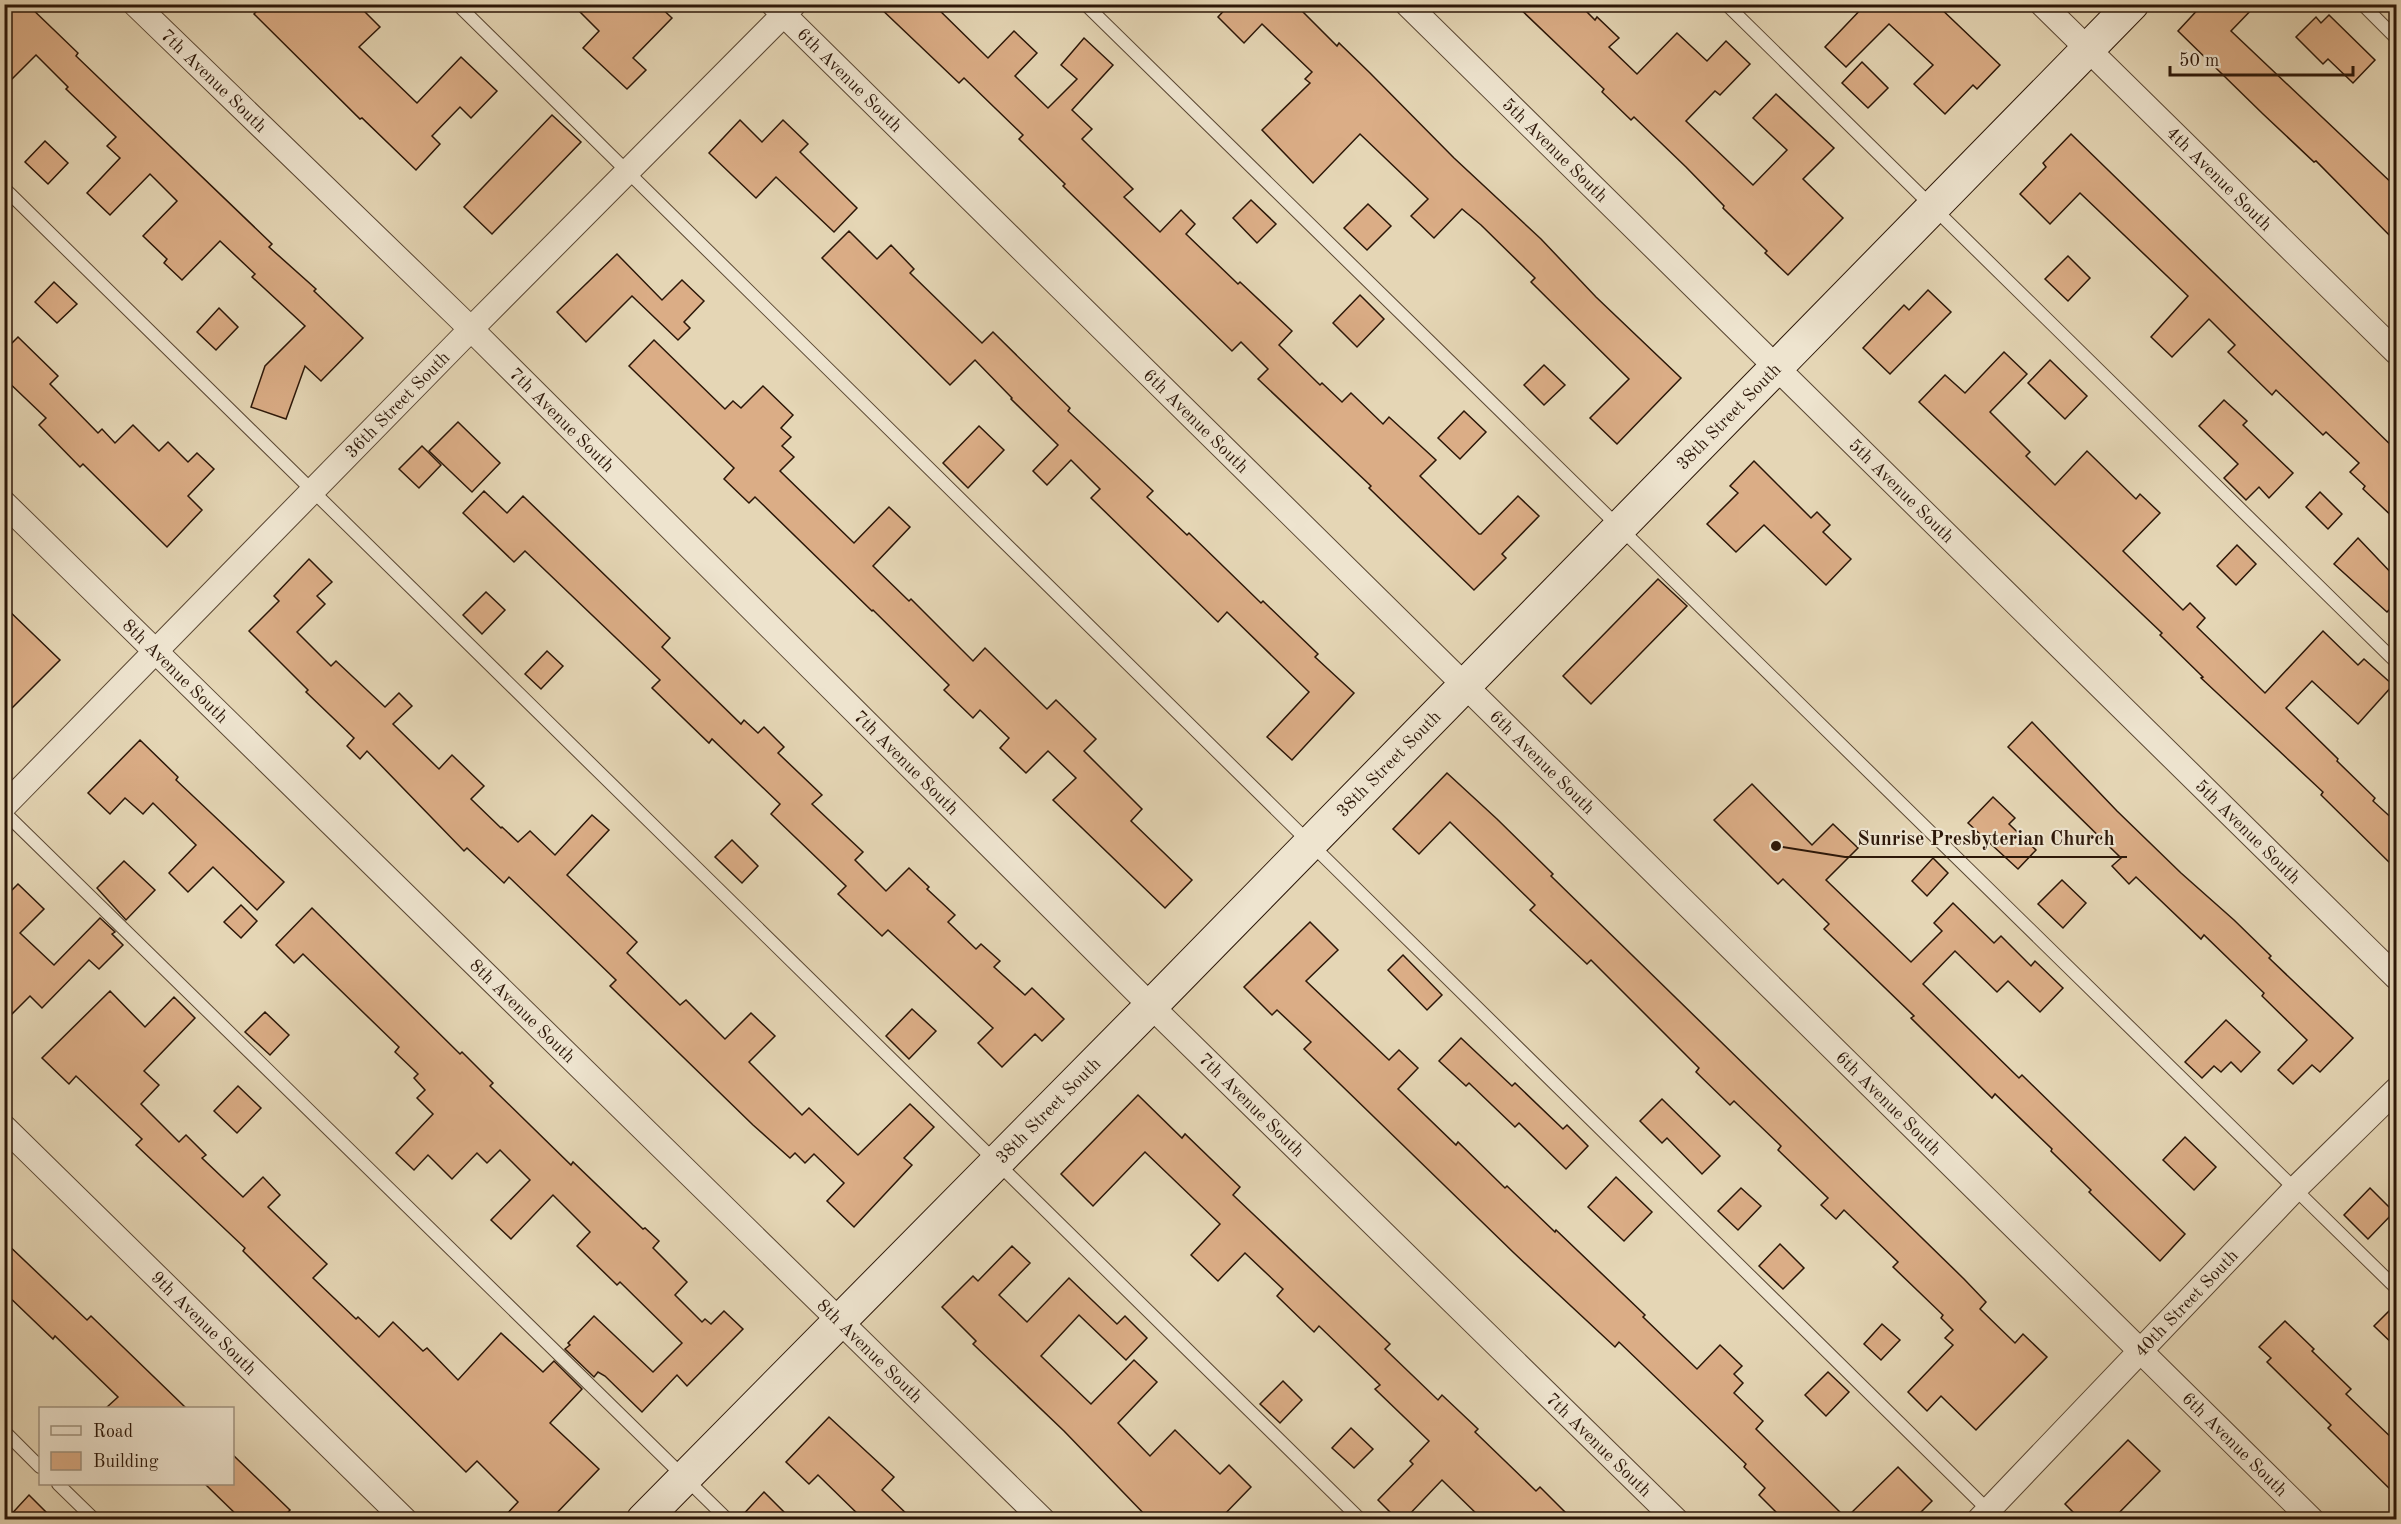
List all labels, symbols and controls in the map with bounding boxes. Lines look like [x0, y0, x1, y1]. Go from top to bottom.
street label: 6th Avenue South [793, 25, 905, 136]
street label: 7th Avenue South [157, 26, 270, 136]
scale bar [2170, 39, 2353, 77]
text: 50 m [2179, 52, 2219, 70]
street label: 5th Avenue South [1498, 95, 1611, 206]
street label: 4th Avenue South [2163, 124, 2275, 235]
street label: 36th Street South [342, 348, 454, 462]
street label: 38th Street South [1673, 360, 1785, 474]
street label: 7th Avenue South [506, 365, 617, 476]
street label: 6th Avenue South [1139, 366, 1252, 477]
street label: 5th Avenue South [1845, 436, 1957, 547]
street label: 8th Avenue South [119, 616, 231, 727]
street label: 6th Avenue South [1486, 707, 1598, 818]
street label: 7th Avenue South [850, 708, 962, 819]
street label: 38th Street South [1333, 708, 1445, 821]
street label: 5th Avenue South [2191, 777, 2304, 888]
callout: Sunrise Presbyterian Church [1845, 819, 2127, 857]
text: Sunrise Presbyterian Church [1857, 830, 2115, 850]
street label: 8th Avenue South [466, 956, 578, 1067]
street label: 6th Avenue South [1832, 1048, 1944, 1159]
street label: 7th Avenue South [1195, 1050, 1307, 1161]
street label: 38th Street South [993, 1055, 1105, 1167]
street label: 40th Street South [2132, 1246, 2242, 1361]
street label: 9th Avenue South [147, 1268, 260, 1379]
street label: 8th Avenue South [813, 1296, 926, 1407]
street label: 6th Avenue South [2178, 1389, 2290, 1500]
street label: 7th Avenue South [1542, 1390, 1655, 1501]
legend [39, 1407, 234, 1485]
text: Road [93, 1423, 133, 1441]
text: Building [93, 1453, 159, 1471]

